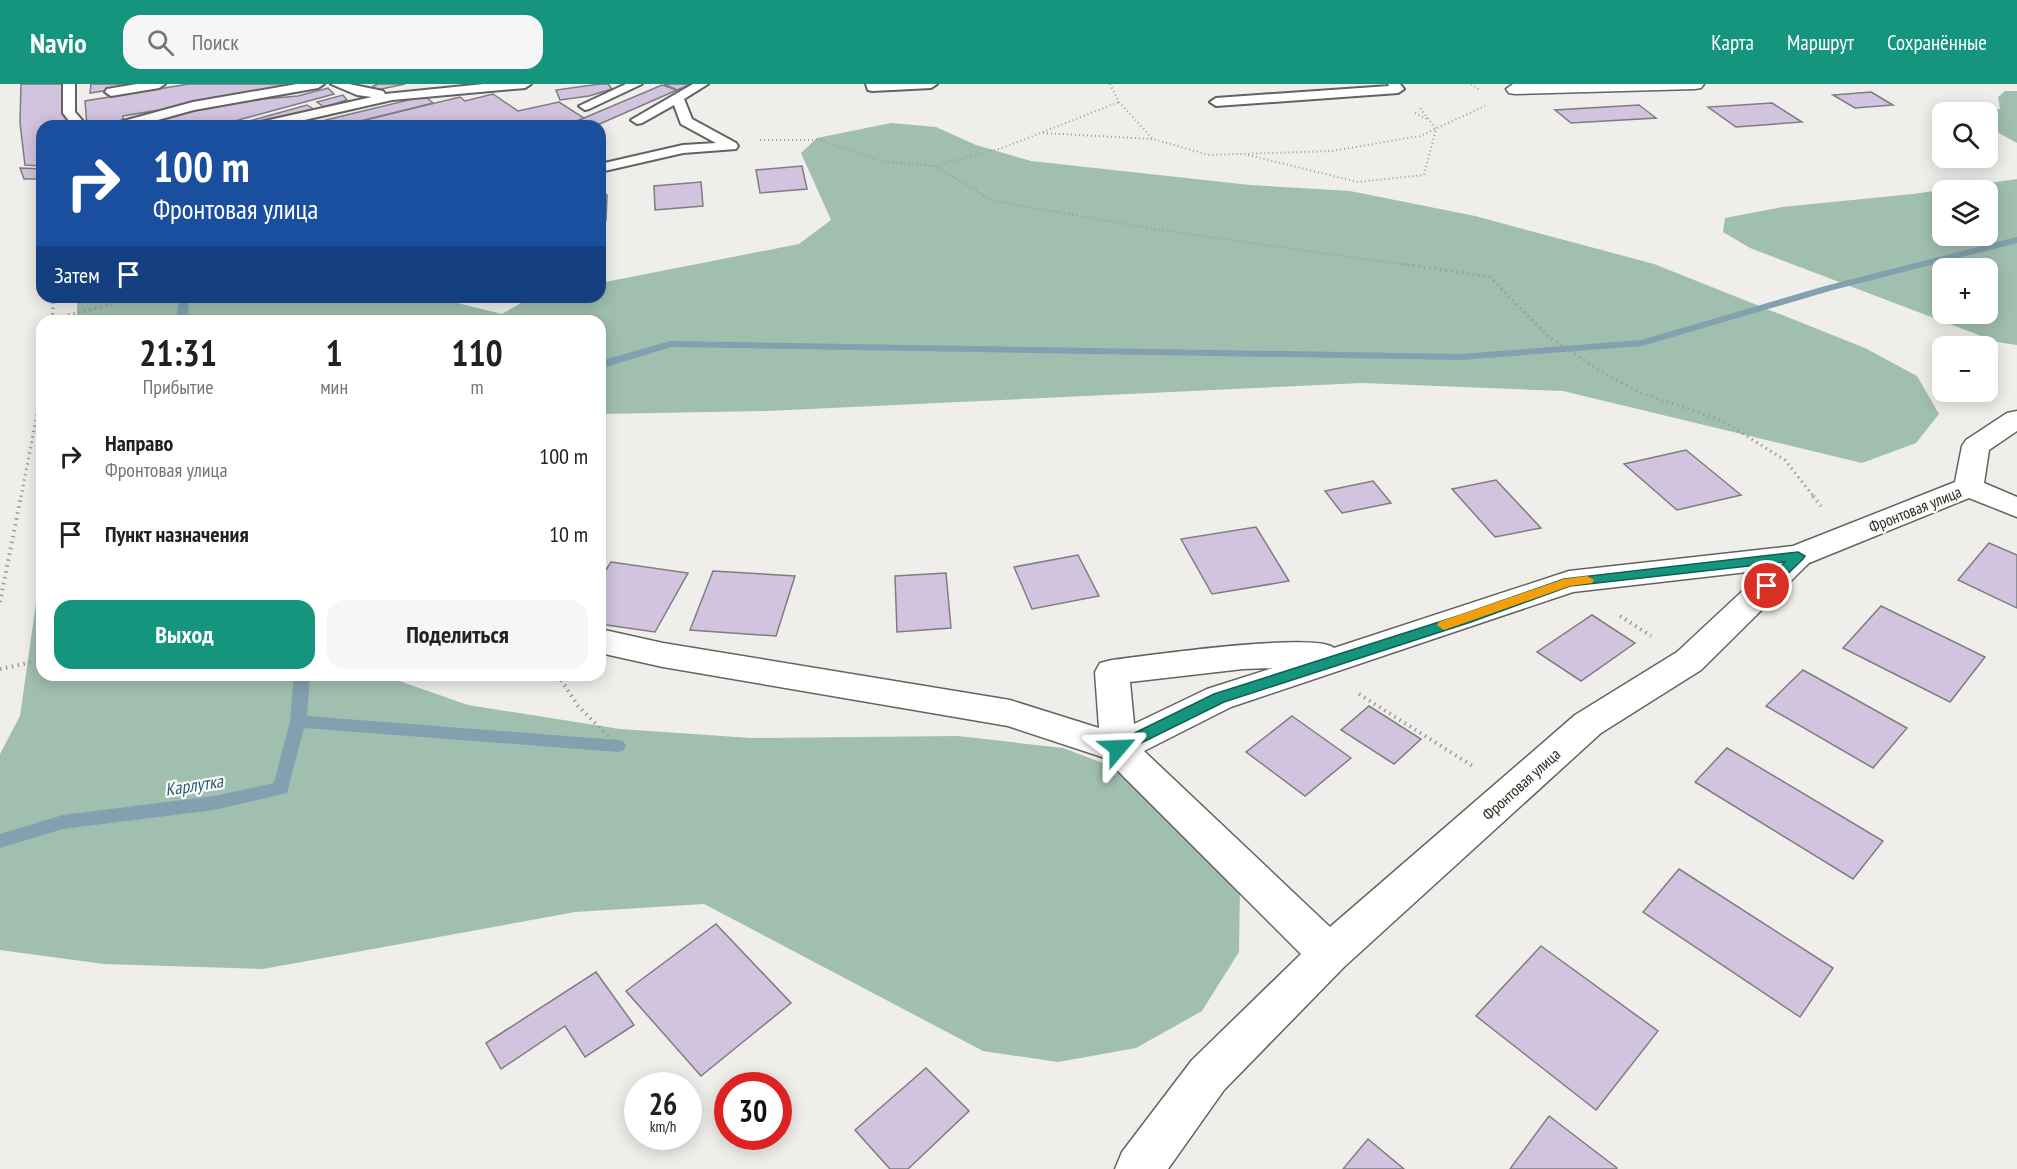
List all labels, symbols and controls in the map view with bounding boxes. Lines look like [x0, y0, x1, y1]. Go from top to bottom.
search box [123, 15, 543, 69]
text: Navio [30, 24, 87, 61]
icon: search [144, 26, 177, 59]
text: Поиск [192, 28, 239, 56]
text: Карта [1711, 29, 1754, 56]
text: Маршрут [1787, 29, 1854, 56]
text: Сохранённые [1887, 29, 1987, 56]
map controls [1932, 102, 1998, 402]
button: search [1932, 102, 1998, 168]
text: 100 m [153, 139, 250, 194]
icon: right [54, 144, 132, 222]
button: layers [1932, 180, 1998, 246]
text: Фронтовая улица [153, 192, 318, 226]
icon: arrive [112, 258, 145, 291]
button: + [1932, 258, 1998, 324]
text: Затем [54, 261, 100, 289]
text: 21:31 [139, 329, 217, 376]
text: 1 [326, 329, 343, 376]
text: 110 [451, 329, 503, 376]
button: − [1932, 336, 1998, 402]
text: Прибытие [143, 374, 214, 400]
text: мин [320, 374, 348, 400]
text: m [471, 374, 484, 400]
text: Направо [105, 429, 173, 457]
icon: right [54, 440, 87, 473]
text: 100 m [539, 442, 588, 470]
text: Фронтовая улица [105, 457, 227, 483]
street label: Фронтовая улица [1866, 481, 1964, 537]
icon: arrive [54, 518, 87, 551]
text: Пункт назначения [105, 520, 249, 548]
text: 10 m [549, 520, 588, 548]
pin [1741, 560, 1792, 611]
icon: arrive [1750, 569, 1783, 602]
button: Выход [54, 600, 315, 669]
button: Поделиться [327, 600, 588, 669]
position arrow [1086, 716, 1150, 780]
street label: Фронтовая улица [1478, 744, 1564, 824]
water label: Карлутка [164, 769, 225, 801]
speed limit sign: 30 [714, 1072, 792, 1150]
text: 26 [649, 1084, 677, 1123]
text: km/h [650, 1117, 676, 1136]

